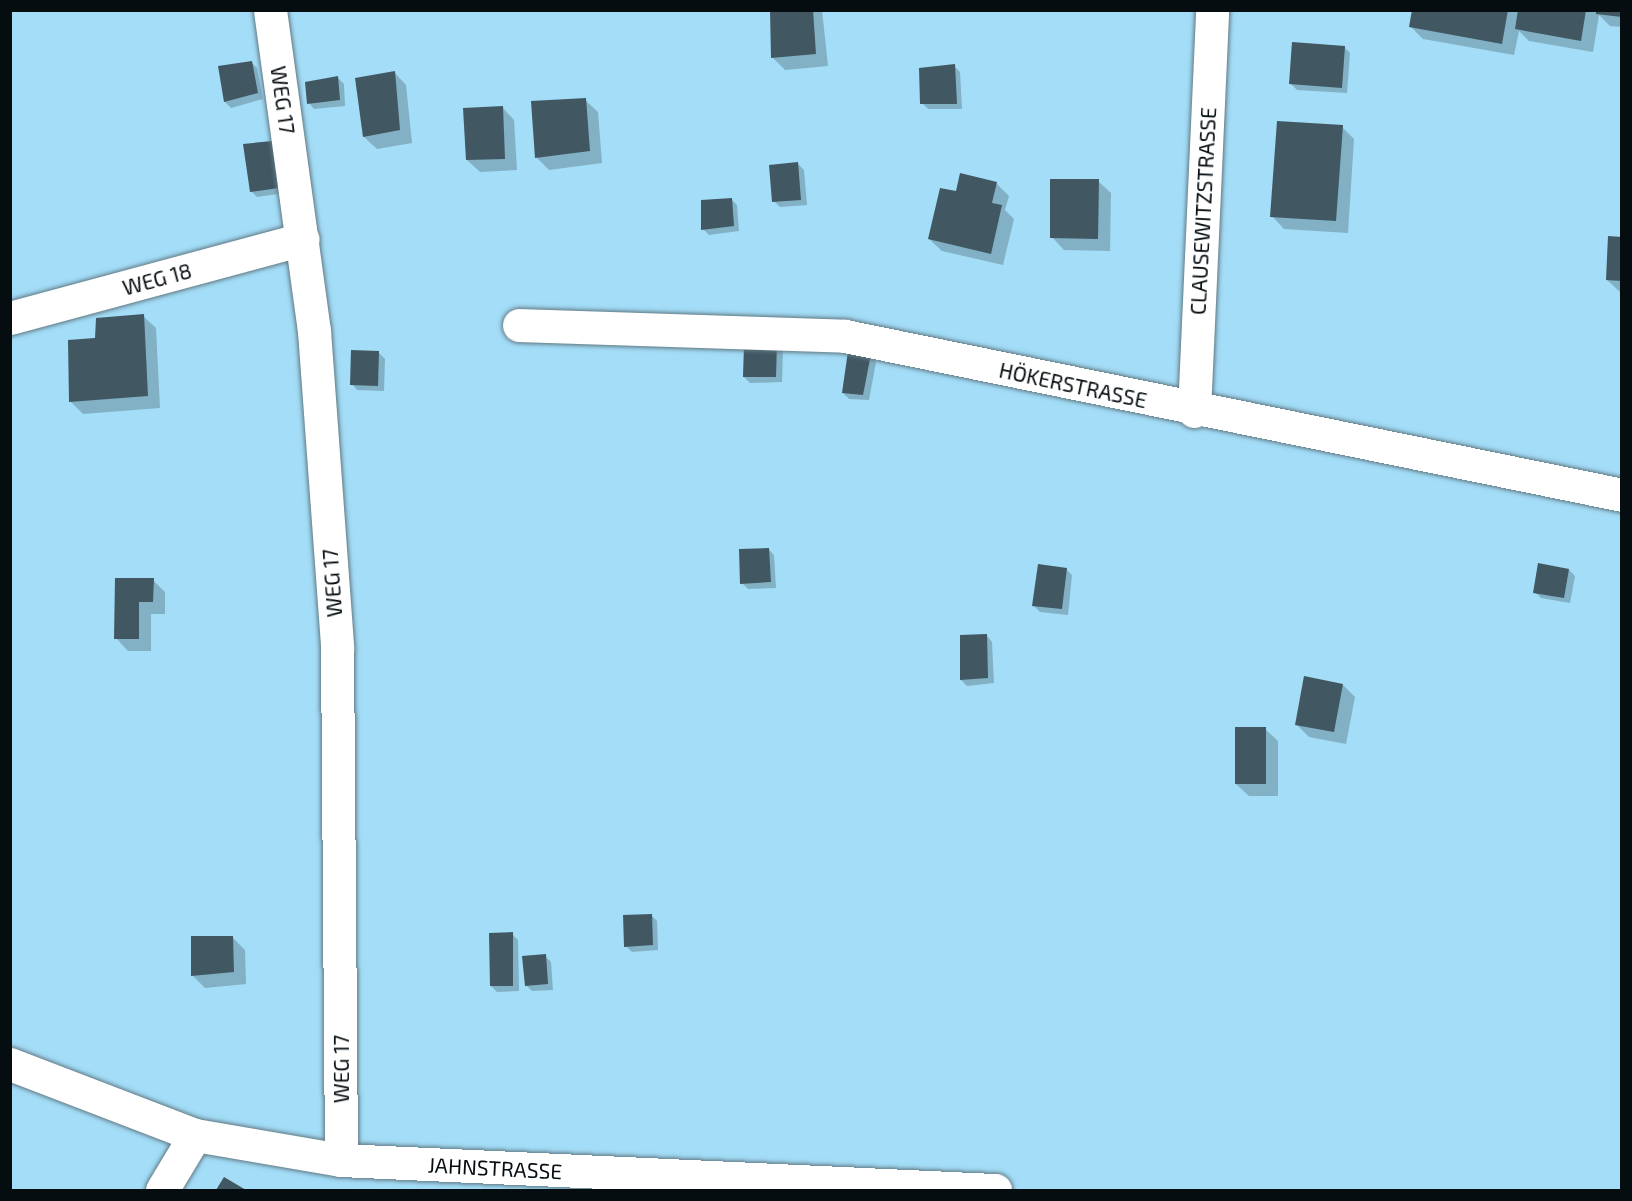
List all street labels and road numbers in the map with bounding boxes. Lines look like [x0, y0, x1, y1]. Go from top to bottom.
street label: WEG 17 [266, 64, 300, 136]
street label: CLAUSEWITZSTRASSE [1185, 106, 1221, 316]
street label: WEG 18 [120, 258, 194, 300]
street label: HÖKERSTRASSE [997, 357, 1149, 413]
street label: WEG 17 [317, 548, 347, 618]
street label: WEG 17 [328, 1035, 354, 1103]
street label: JAHNSTRASSE [427, 1152, 563, 1184]

